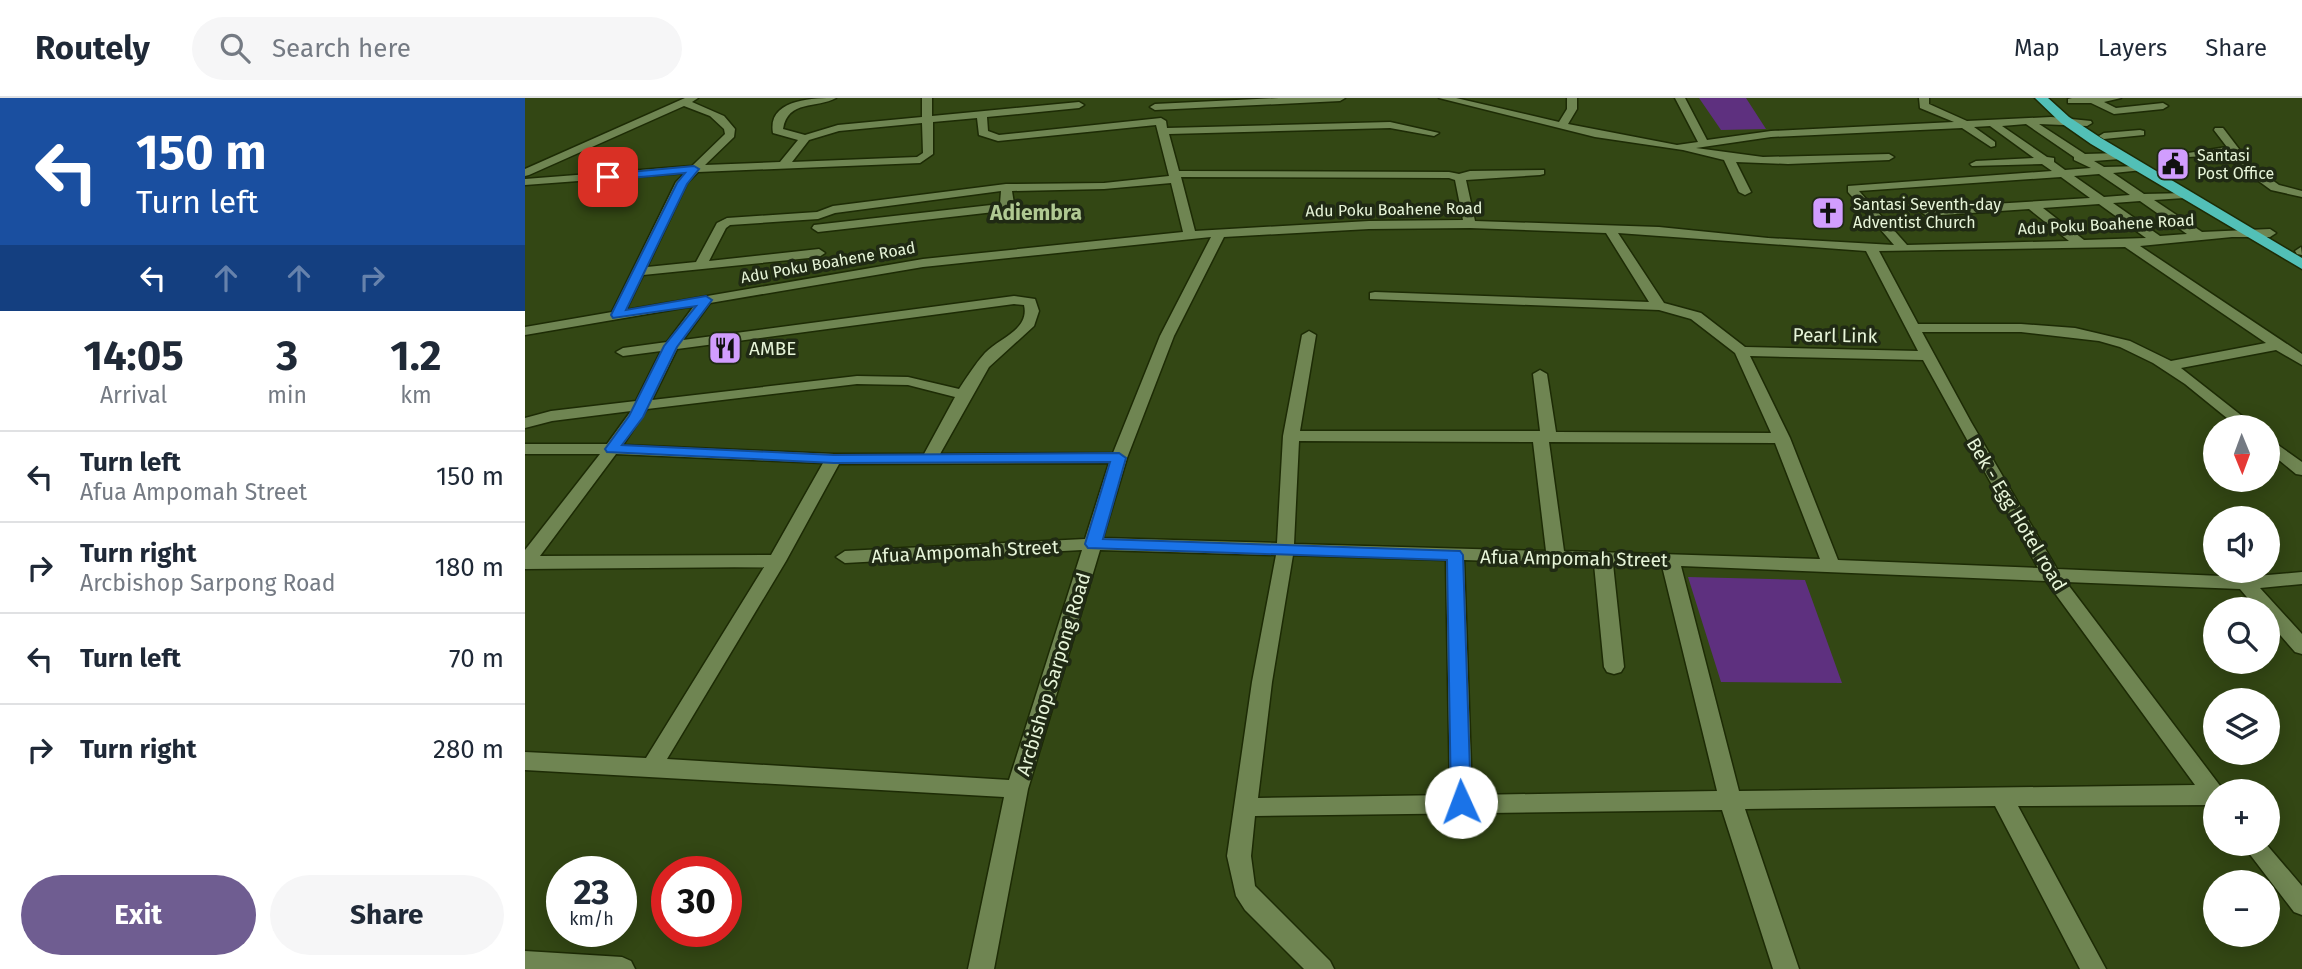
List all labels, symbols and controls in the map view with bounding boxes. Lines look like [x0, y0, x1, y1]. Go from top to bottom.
search box [192, 17, 682, 80]
text: Routely [35, 28, 150, 68]
icon: search [216, 29, 254, 67]
text: Search here [272, 33, 411, 64]
text: Map [2014, 34, 2060, 62]
text: Layers [2098, 34, 2167, 62]
text: Share [2205, 34, 2267, 62]
text: 150 m [136, 123, 267, 182]
icon: left [21, 126, 112, 217]
public building icon: Santasi Post Office [2154, 145, 2192, 183]
place label: Santasi Post Office [2197, 146, 2274, 183]
pin [578, 147, 638, 207]
icon: arrive [589, 158, 627, 196]
text: Turn left [136, 183, 258, 221]
church icon: Santasi Seventh-day Adventist Church [1809, 194, 1847, 232]
place label: Santasi Seventh-day Adventist Church [1853, 195, 2001, 232]
street label: Adu Poku Boahene Road [1305, 198, 1483, 221]
district label: Adiembra [989, 200, 1082, 226]
street label: Adu Poku Boahene Road [2017, 210, 2195, 239]
street label: Adu Poku Boahene Road [739, 238, 917, 287]
icon: left [134, 259, 172, 297]
icon: ahead [207, 259, 245, 297]
icon: ahead [280, 259, 318, 297]
icon: right [353, 259, 391, 297]
street label: Pearl Link [1793, 323, 1878, 348]
restaurant icon: AMBE [706, 329, 744, 367]
text: 14:05 [83, 331, 184, 381]
text: 3 [276, 331, 298, 381]
text: 1.2 [390, 331, 442, 381]
place label: AMBE [749, 337, 796, 360]
text: Arrival [100, 381, 167, 409]
text: min [267, 381, 307, 409]
text: km [400, 381, 432, 409]
north arrow [2203, 415, 2280, 492]
map controls [2203, 415, 2280, 947]
street label: Bek - Egg Hotel road [1962, 433, 2071, 595]
text: Turn left [80, 447, 181, 478]
icon: left [21, 458, 59, 496]
text: 150 m [436, 461, 504, 492]
text: Afua Ampomah Street [80, 478, 307, 506]
button: sound [2203, 506, 2280, 583]
street label: Afua Ampomah Street [871, 535, 1059, 568]
text: Turn right [80, 538, 197, 569]
street label: Afua Ampomah Street [1480, 545, 1668, 572]
icon: right [21, 549, 59, 587]
text: 180 m [435, 552, 504, 583]
text: Arcbishop Sarpong Road [80, 569, 336, 597]
street label: Arcbishop Sarpong Road [1012, 570, 1095, 778]
button: search [2203, 597, 2280, 674]
icon: left [21, 640, 59, 678]
text: Turn left [80, 643, 181, 674]
text: 70 m [449, 643, 504, 674]
button: layers [2203, 688, 2280, 765]
icon: right [21, 731, 59, 769]
text: Turn right [80, 734, 197, 765]
text: 280 m [433, 734, 504, 765]
position arrow [1424, 765, 1498, 839]
button: + [2203, 779, 2280, 856]
speed limit sign: 30 [651, 856, 742, 947]
button: − [2203, 870, 2280, 947]
text: 23 [573, 871, 610, 913]
button: Exit [21, 875, 256, 955]
button: Share [270, 875, 504, 955]
text: km/h [569, 908, 614, 930]

